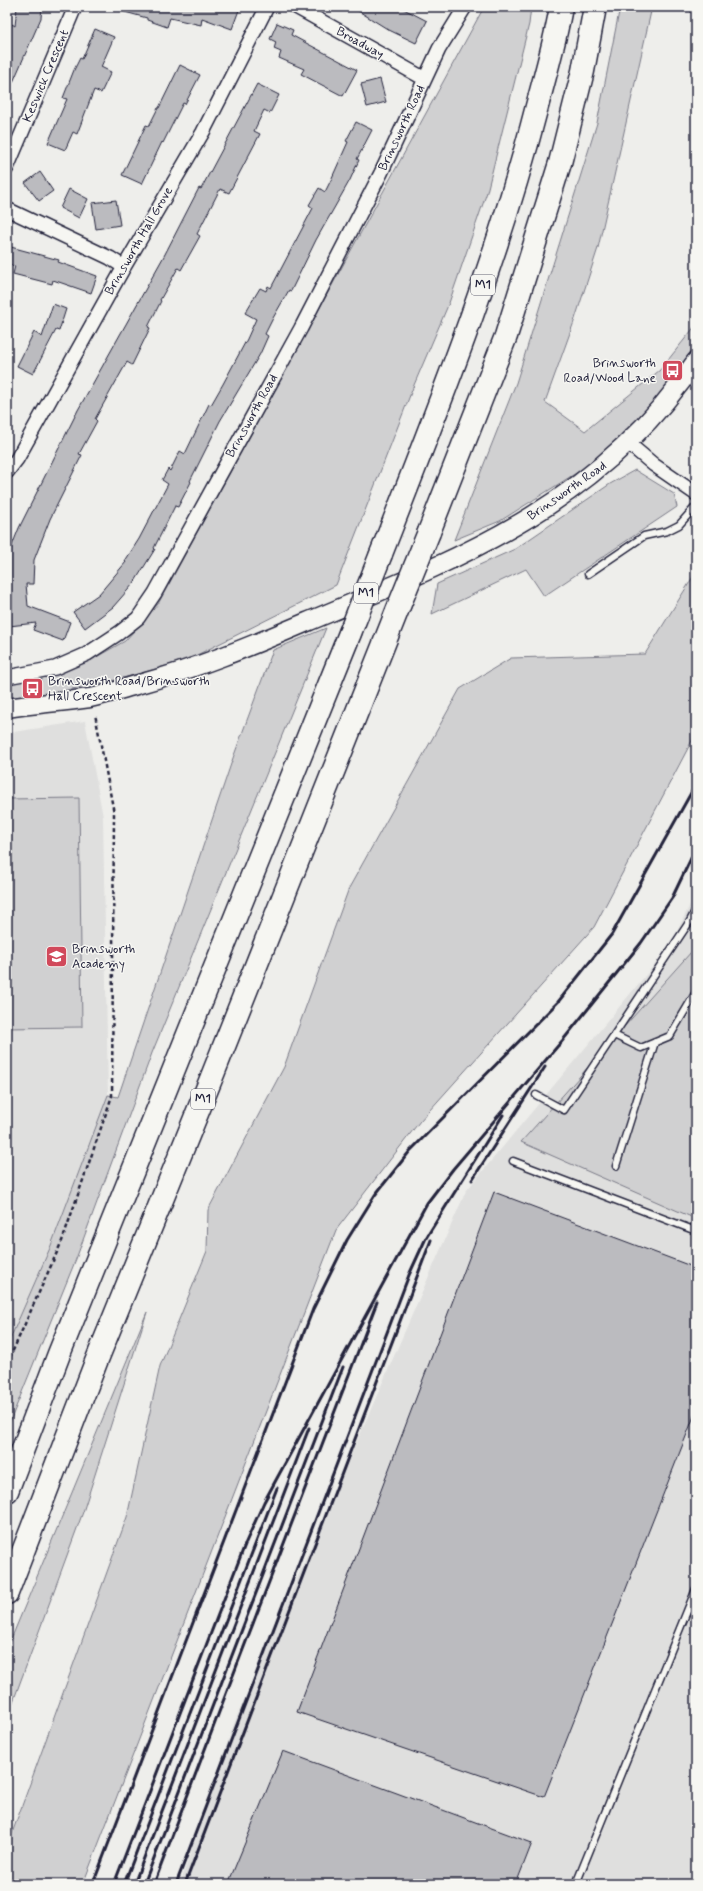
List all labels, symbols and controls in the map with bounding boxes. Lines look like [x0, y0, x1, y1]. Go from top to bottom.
street label: Broadway [333, 23, 387, 63]
street label: Keswick Crescent [19, 27, 73, 125]
street label: Brinsworth Road [375, 82, 429, 174]
street label: Brinsworth Hall Grove [101, 184, 177, 298]
road number: M1 [471, 275, 495, 295]
place label: Brinsworth Road/Wood Lane [564, 355, 656, 387]
bus stop icon: Brinsworth Road/Wood Lane [659, 357, 685, 383]
street label: Brinsworth Road [222, 371, 282, 461]
street label: Brinsworth Road [524, 457, 610, 525]
road number: M1 [354, 583, 378, 603]
place label: Brinsworth Road/Brinsworth Hall Crescent [48, 673, 210, 705]
bus stop icon: Brinsworth Road/Brinsworth Hall Crescent [20, 675, 46, 701]
place label: Brinsworth Academy [72, 941, 135, 973]
school or university icon: Brinsworth Academy [43, 943, 69, 969]
road number: M1 [191, 1089, 215, 1109]

